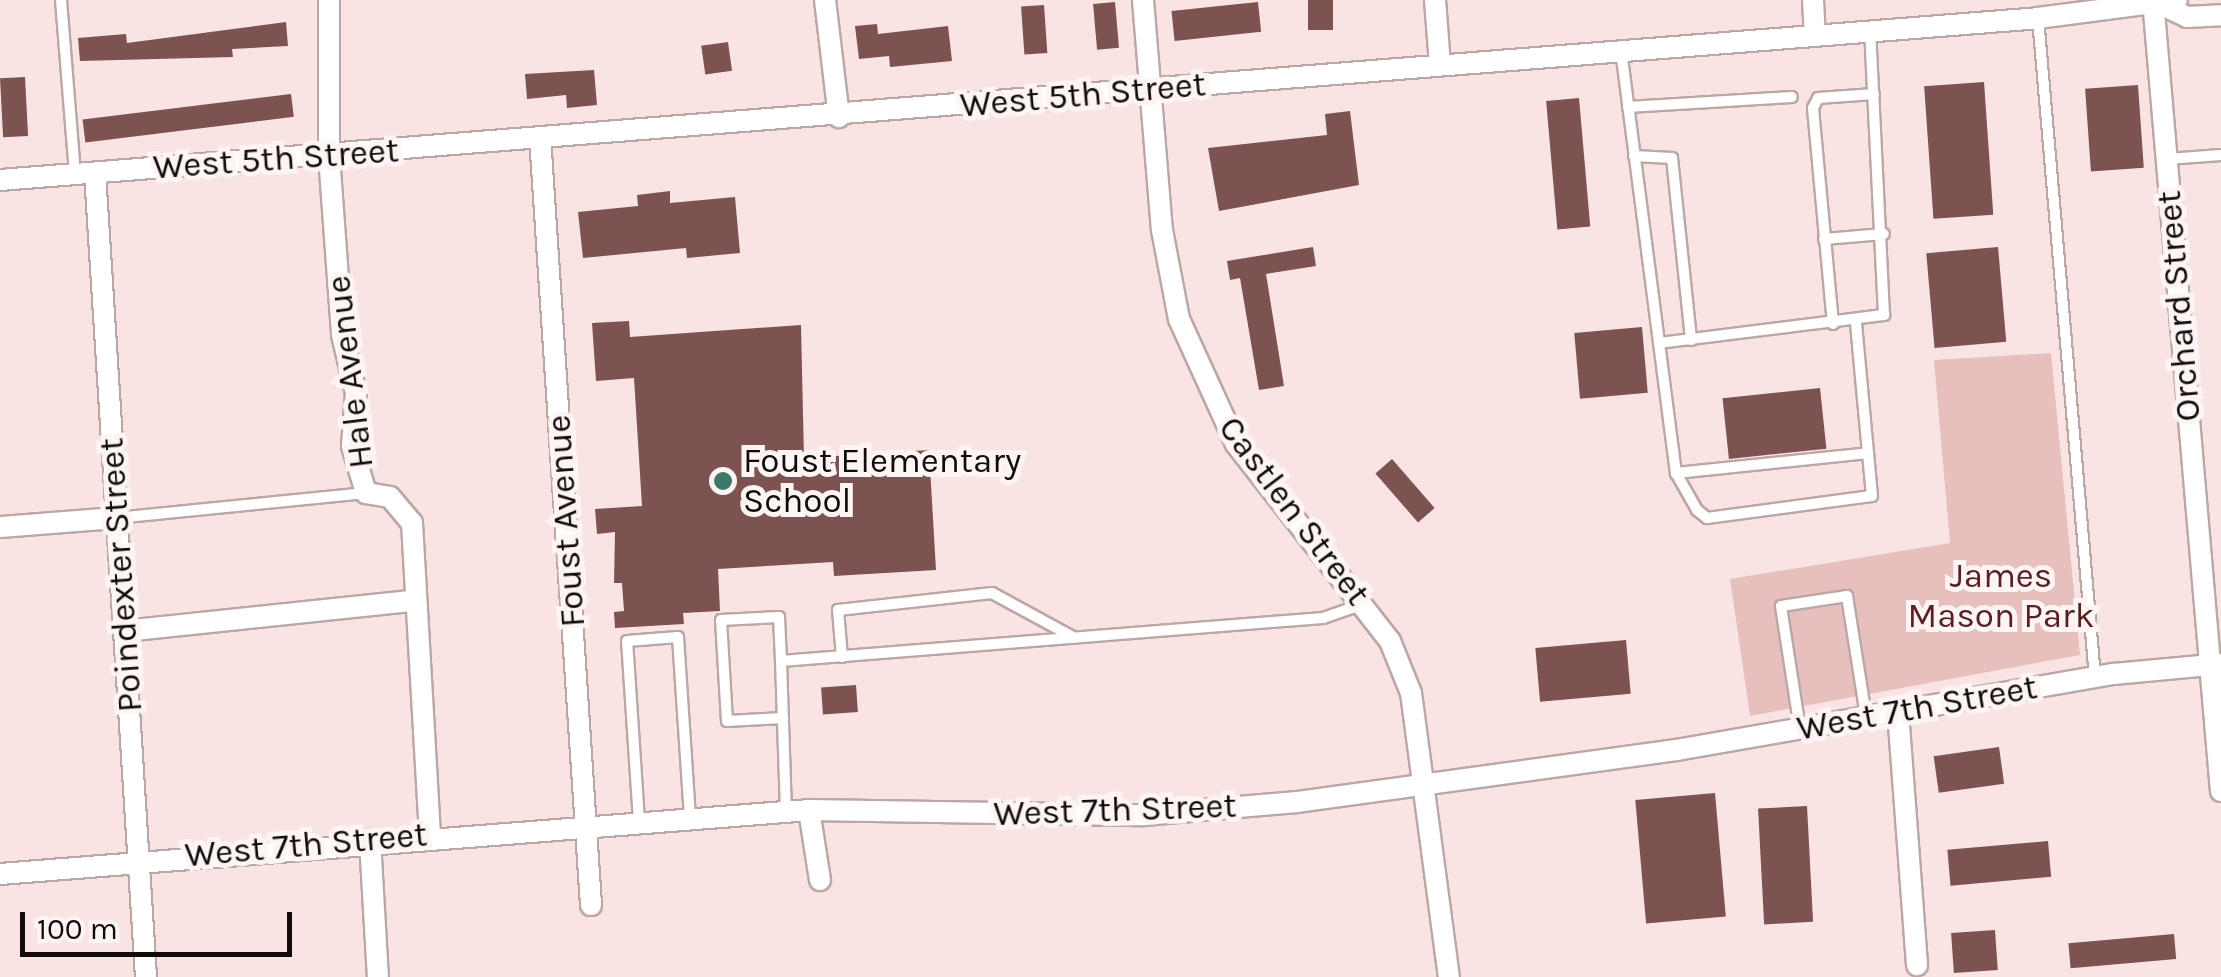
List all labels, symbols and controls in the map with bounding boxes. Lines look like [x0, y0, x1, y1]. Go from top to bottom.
street label: West 5th Street [958, 63, 1208, 127]
street label: West 5th Street [152, 129, 400, 189]
street label: Orchard Street [2148, 189, 2210, 423]
street label: Hale Avenue [317, 273, 383, 471]
street label: Castlen Street [1209, 408, 1379, 614]
street label: Foust Avenue [538, 413, 594, 629]
street label: Poindexter Street [90, 436, 152, 714]
place label: Foust Elementary School [743, 440, 1021, 522]
marker: Foust Elementary School [712, 470, 734, 492]
park label: James Mason Park [1908, 555, 2094, 637]
street label: West 7th Street [1794, 666, 2040, 750]
street label: West 7th Street [993, 785, 1237, 835]
street label: West 7th Street [183, 813, 429, 877]
scale bar [25, 892, 298, 954]
text: 100 m [37, 911, 118, 947]

